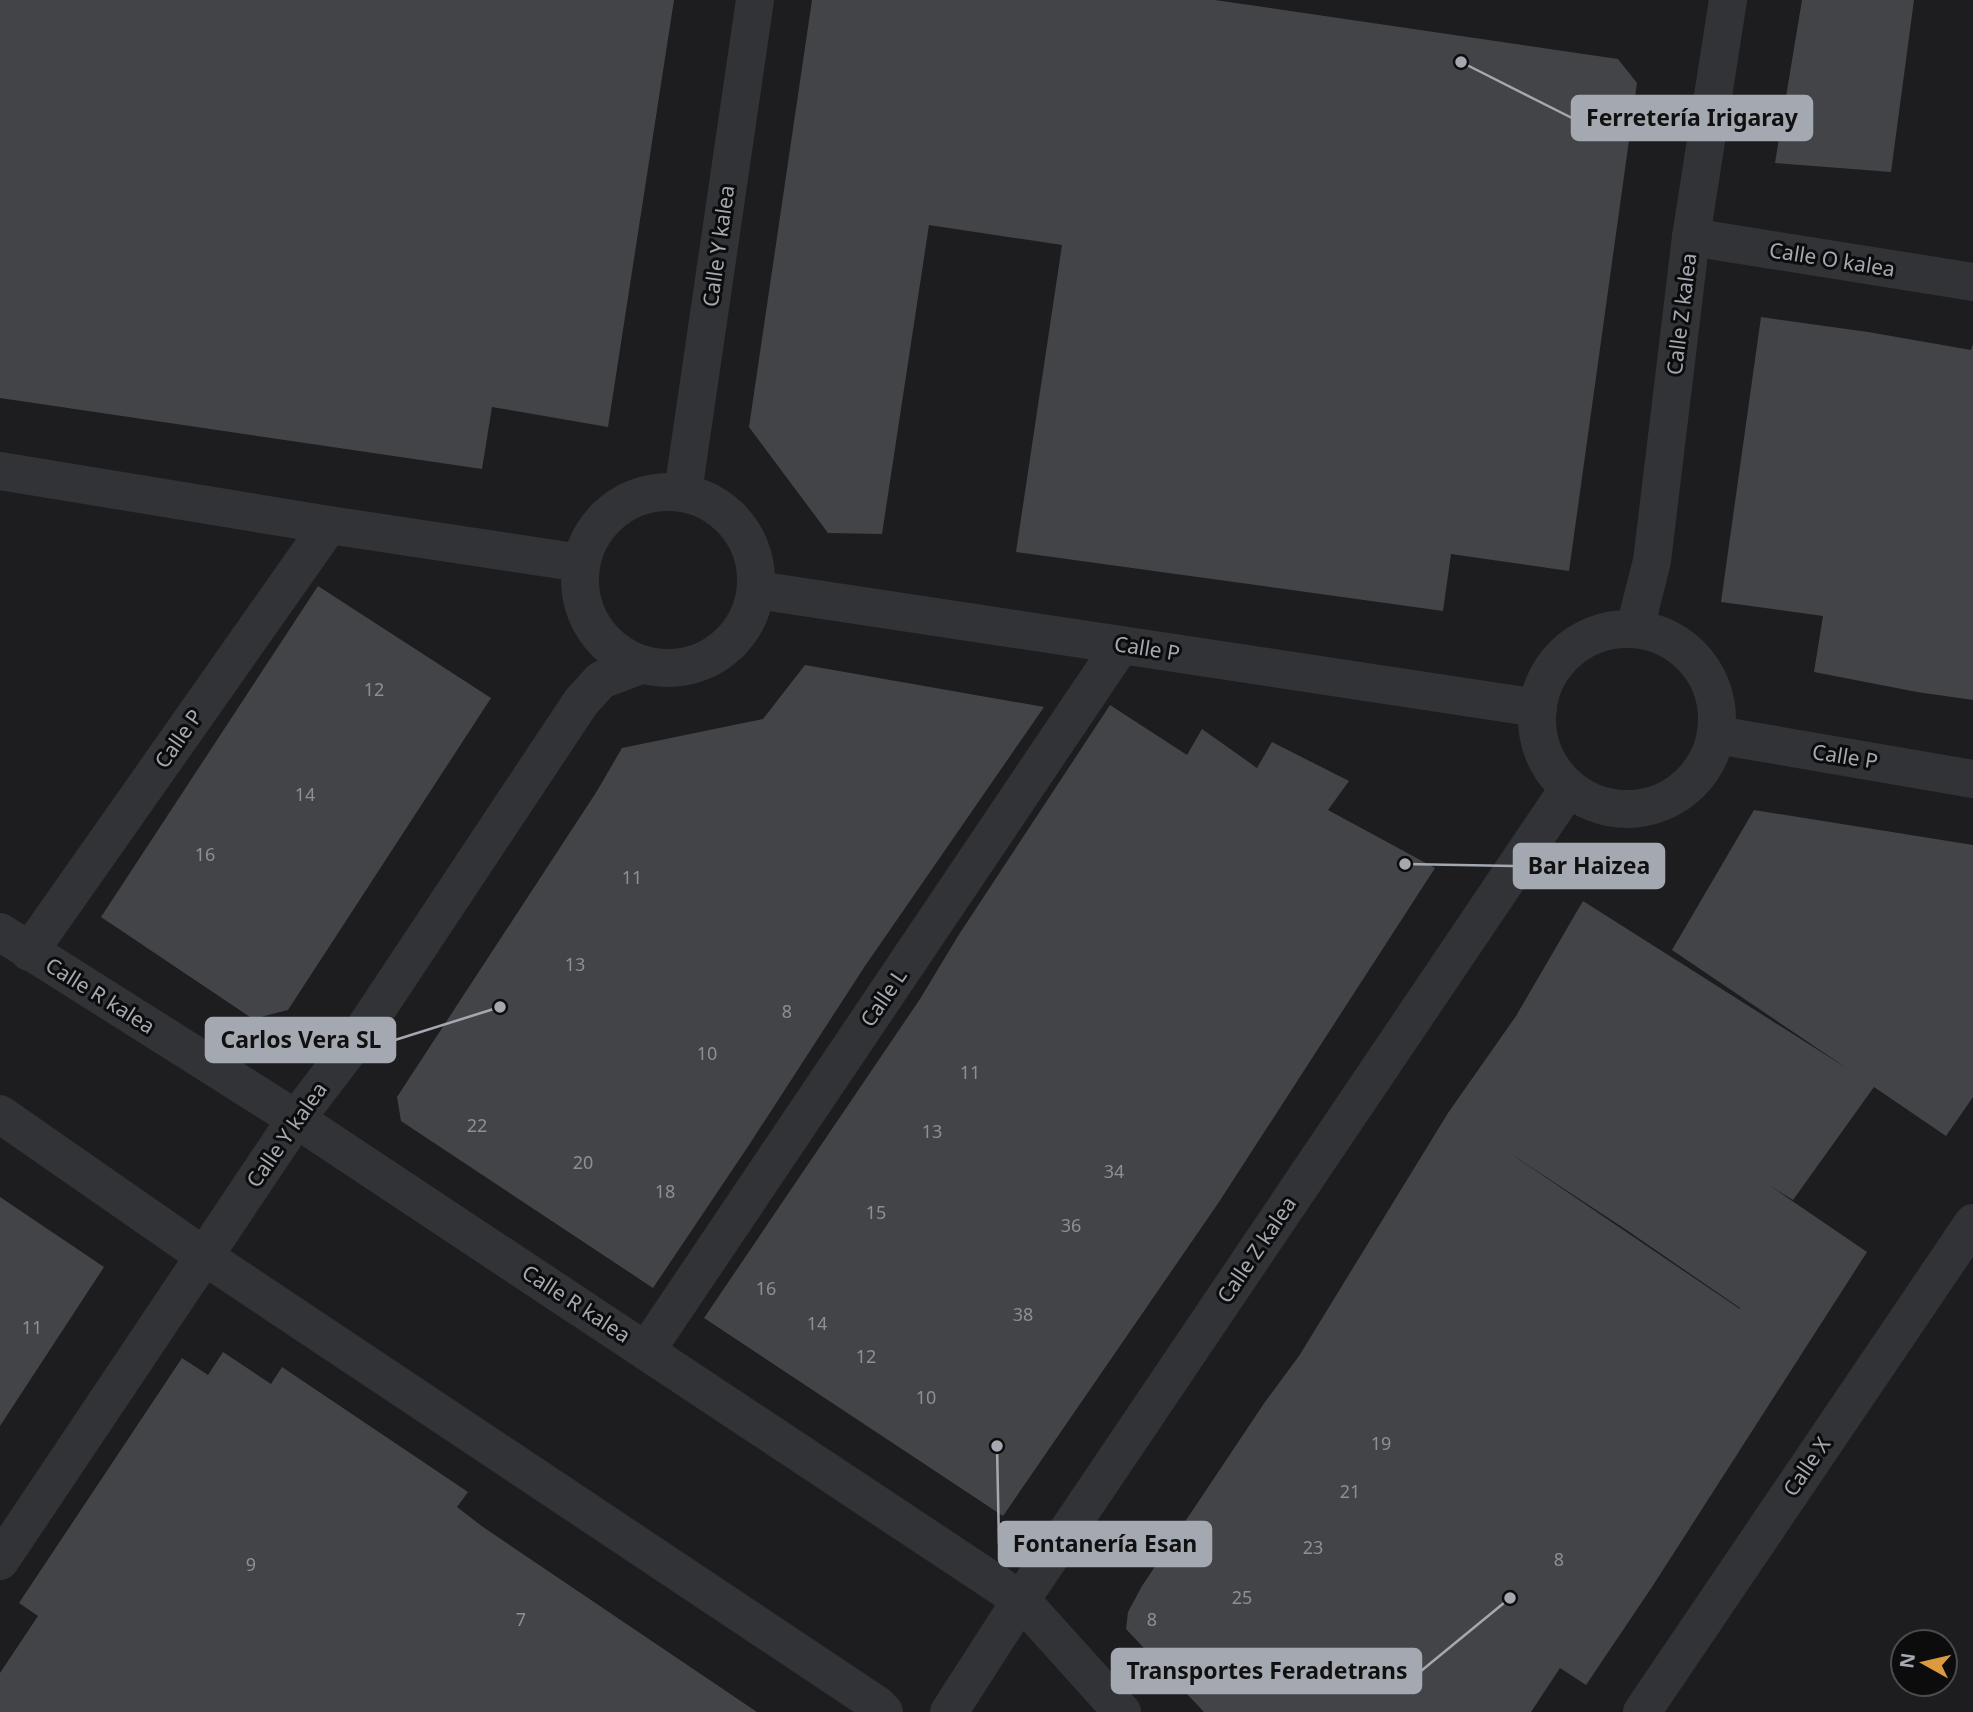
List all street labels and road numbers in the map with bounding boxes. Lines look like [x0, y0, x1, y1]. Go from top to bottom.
street label: Calle Y kalea [696, 183, 740, 309]
street label: Calle O kalea [1767, 235, 1897, 283]
street label: Calle Z kalea [1660, 251, 1702, 376]
street label: Calle P [1112, 629, 1182, 667]
street label: Calle P [148, 703, 209, 773]
street label: Calle P [1810, 737, 1880, 775]
street label: Calle R kalea [41, 950, 160, 1040]
street label: Calle L [854, 963, 913, 1032]
street label: Calle Y kalea [240, 1076, 333, 1193]
street label: Calle Z kalea [1210, 1191, 1302, 1308]
street label: Calle R kalea [517, 1258, 636, 1349]
street label: Calle X [1776, 1431, 1836, 1501]

